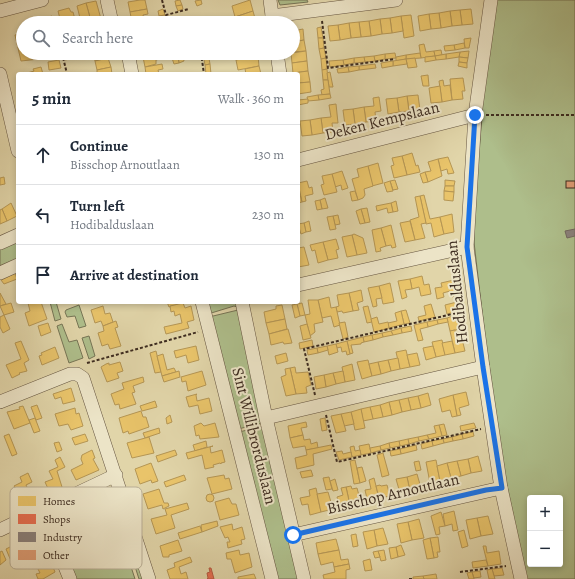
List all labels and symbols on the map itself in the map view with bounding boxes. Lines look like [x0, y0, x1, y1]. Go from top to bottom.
street label: Deken Kempslaan [322, 96, 442, 146]
route end [466, 106, 484, 124]
street label: Hodibalduslaan [441, 239, 473, 345]
street label: Sint Willibrorduslaan [226, 365, 282, 507]
street label: Bisschop Arnoutlaan [325, 468, 462, 520]
legend [10, 487, 142, 569]
text: Homes [43, 494, 75, 509]
text: Shops [43, 512, 70, 527]
route start [284, 526, 302, 544]
text: Industry [43, 530, 82, 545]
text: Other [43, 548, 69, 563]

